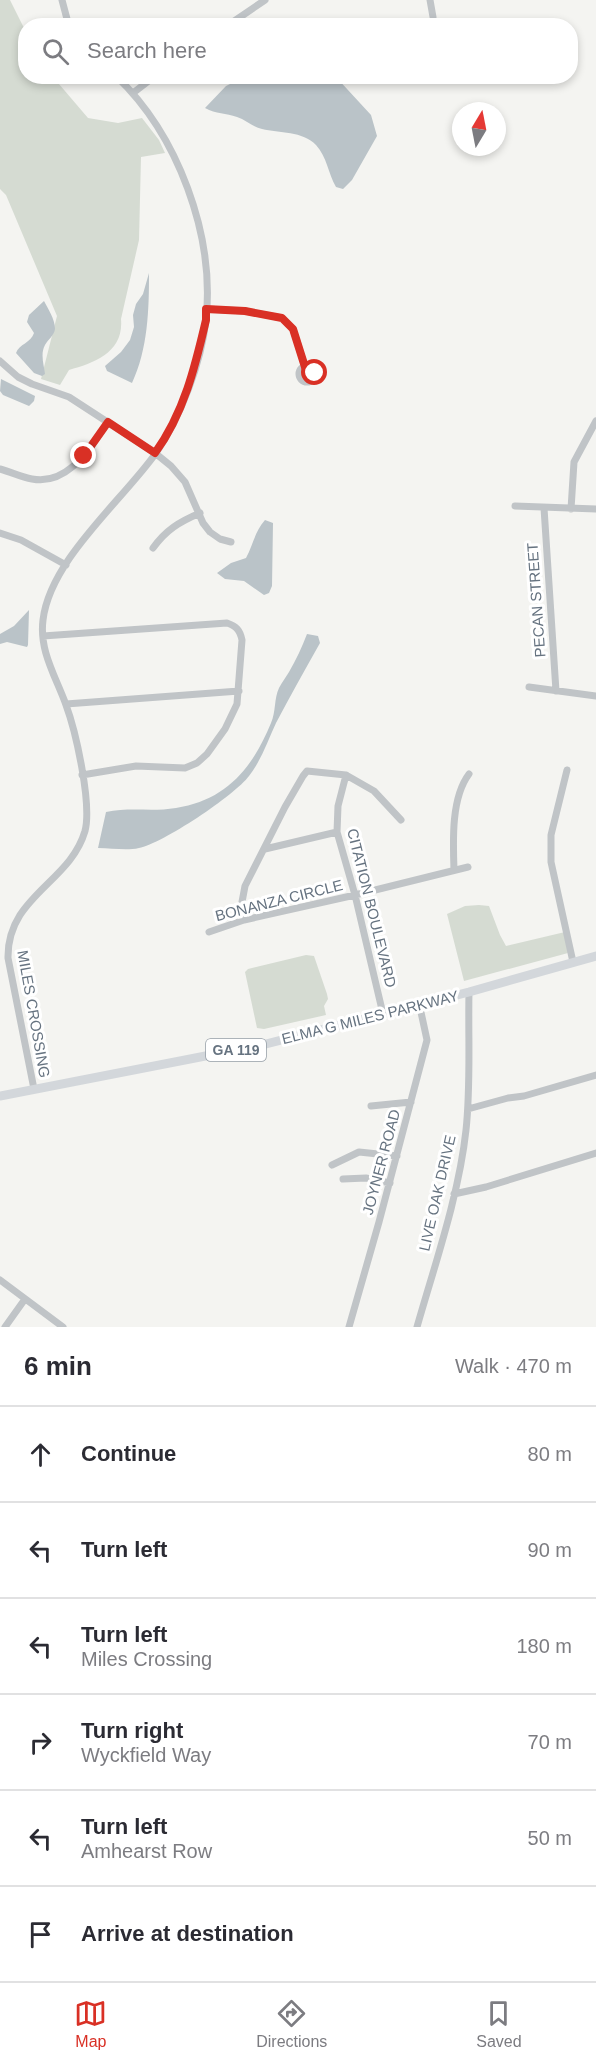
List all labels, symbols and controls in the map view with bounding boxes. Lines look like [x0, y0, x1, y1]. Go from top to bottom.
search box [18, 18, 578, 84]
icon: search [39, 35, 72, 68]
text: Search here [87, 38, 207, 63]
north arrow [452, 102, 506, 156]
route start [301, 359, 327, 385]
route end [70, 442, 96, 468]
street label: PECAN STREET [524, 542, 548, 658]
street label: CITATION BOULEVARD [344, 827, 400, 989]
street label: BONANZA CIRCLE [213, 876, 345, 924]
street label: MILES CROSSING [14, 949, 54, 1079]
street label: ELMA G MILES PARKWAY [280, 987, 460, 1047]
road number: GA 119 [206, 1039, 266, 1061]
street label: JOYNER ROAD [359, 1107, 403, 1217]
street label: LIVE OAK DRIVE [415, 1133, 459, 1253]
text: 6 min [24, 1351, 92, 1381]
text: Walk · 470 m [455, 1355, 572, 1377]
icon: ahead [24, 1438, 57, 1471]
text: Continue [81, 1441, 176, 1466]
text: 80 m [528, 1443, 572, 1465]
icon: left [24, 1534, 57, 1567]
text: Turn left [81, 1537, 167, 1562]
text: 90 m [528, 1539, 572, 1561]
text: Turn left [81, 1622, 167, 1647]
icon: left [24, 1630, 57, 1663]
text: 180 m [516, 1635, 572, 1657]
text: Miles Crossing [81, 1648, 212, 1670]
text: Turn right [81, 1718, 183, 1743]
icon: right [24, 1726, 57, 1759]
text: 70 m [528, 1731, 572, 1753]
text: Wyckfield Way [81, 1744, 211, 1766]
text: Turn left [81, 1814, 167, 1839]
icon: left [24, 1822, 57, 1855]
text: 50 m [528, 1827, 572, 1849]
text: Amhearst Row [81, 1840, 212, 1862]
icon: arrive [24, 1918, 57, 1951]
text: Arrive at destination [81, 1921, 294, 1946]
tab: Map [74, 1997, 107, 2051]
tab: Directions [256, 1997, 327, 2051]
tab: Saved [476, 1997, 522, 2051]

